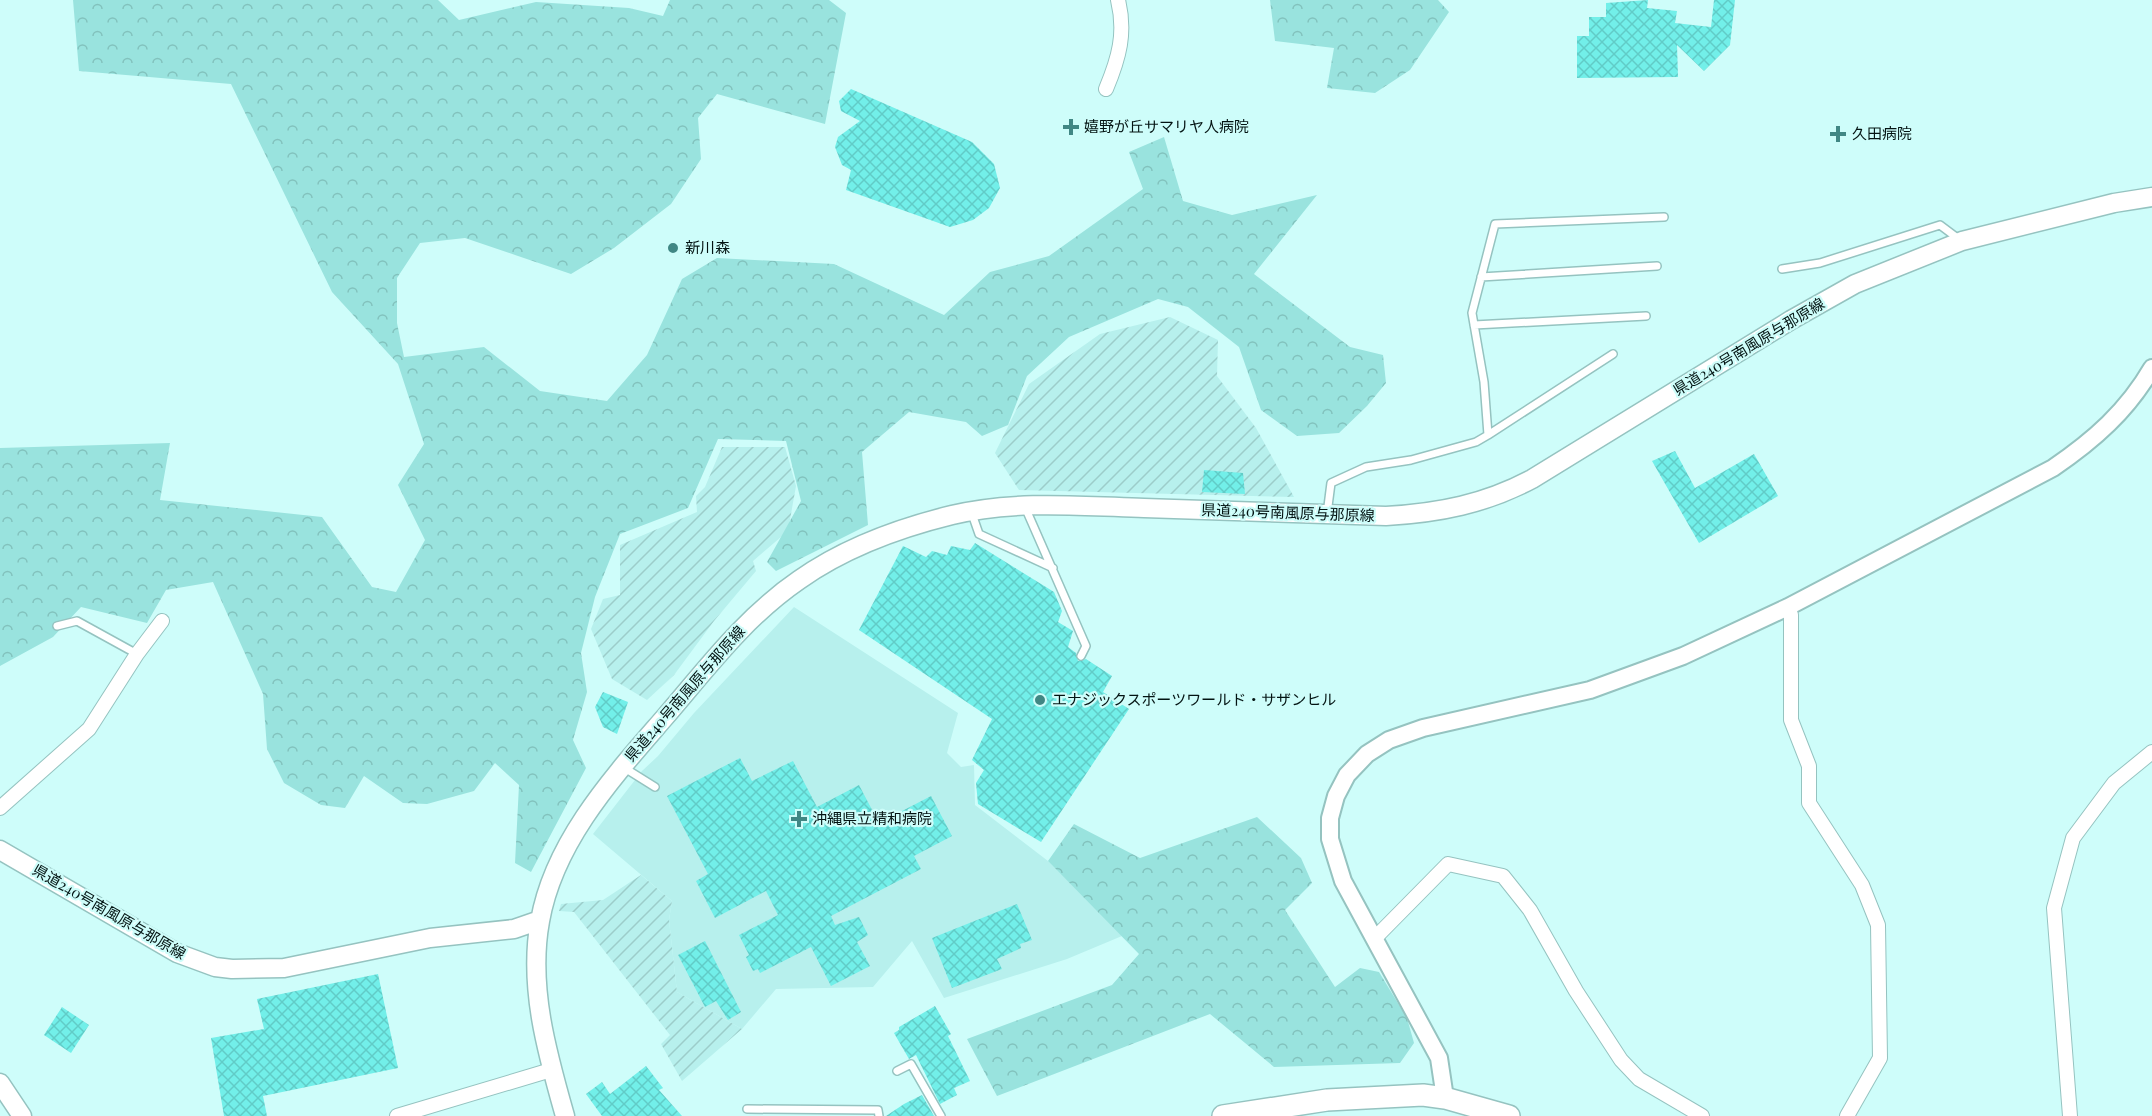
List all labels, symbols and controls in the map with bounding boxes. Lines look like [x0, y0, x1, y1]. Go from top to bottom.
place label: 嬉野が丘サマリヤ人病院 [1084, 116, 1249, 136]
marker: 嬉野が丘サマリヤ人病院 [1062, 118, 1080, 136]
place label: 久田病院 [1852, 123, 1912, 143]
marker: 久田病院 [1829, 125, 1847, 143]
place label: 新川森 [685, 237, 730, 257]
marker: 新川森 [666, 241, 680, 255]
street label: 県道240号南風原与那原線 [1669, 293, 1828, 399]
street label: 県道240号南風原与那原線 [1201, 499, 1375, 525]
street label: 県道240号南風原与那原線 [620, 621, 749, 765]
place label: エナジックスポーツワールド・サザンヒル [1052, 689, 1336, 709]
marker: エナジックスポーツワールド・サザンヒル [1033, 693, 1047, 707]
place label: 沖縄県立精和病院 [812, 808, 932, 828]
marker: 沖縄県立精和病院 [790, 810, 808, 828]
street label: 県道240号南風原与那原線 [29, 859, 190, 963]

